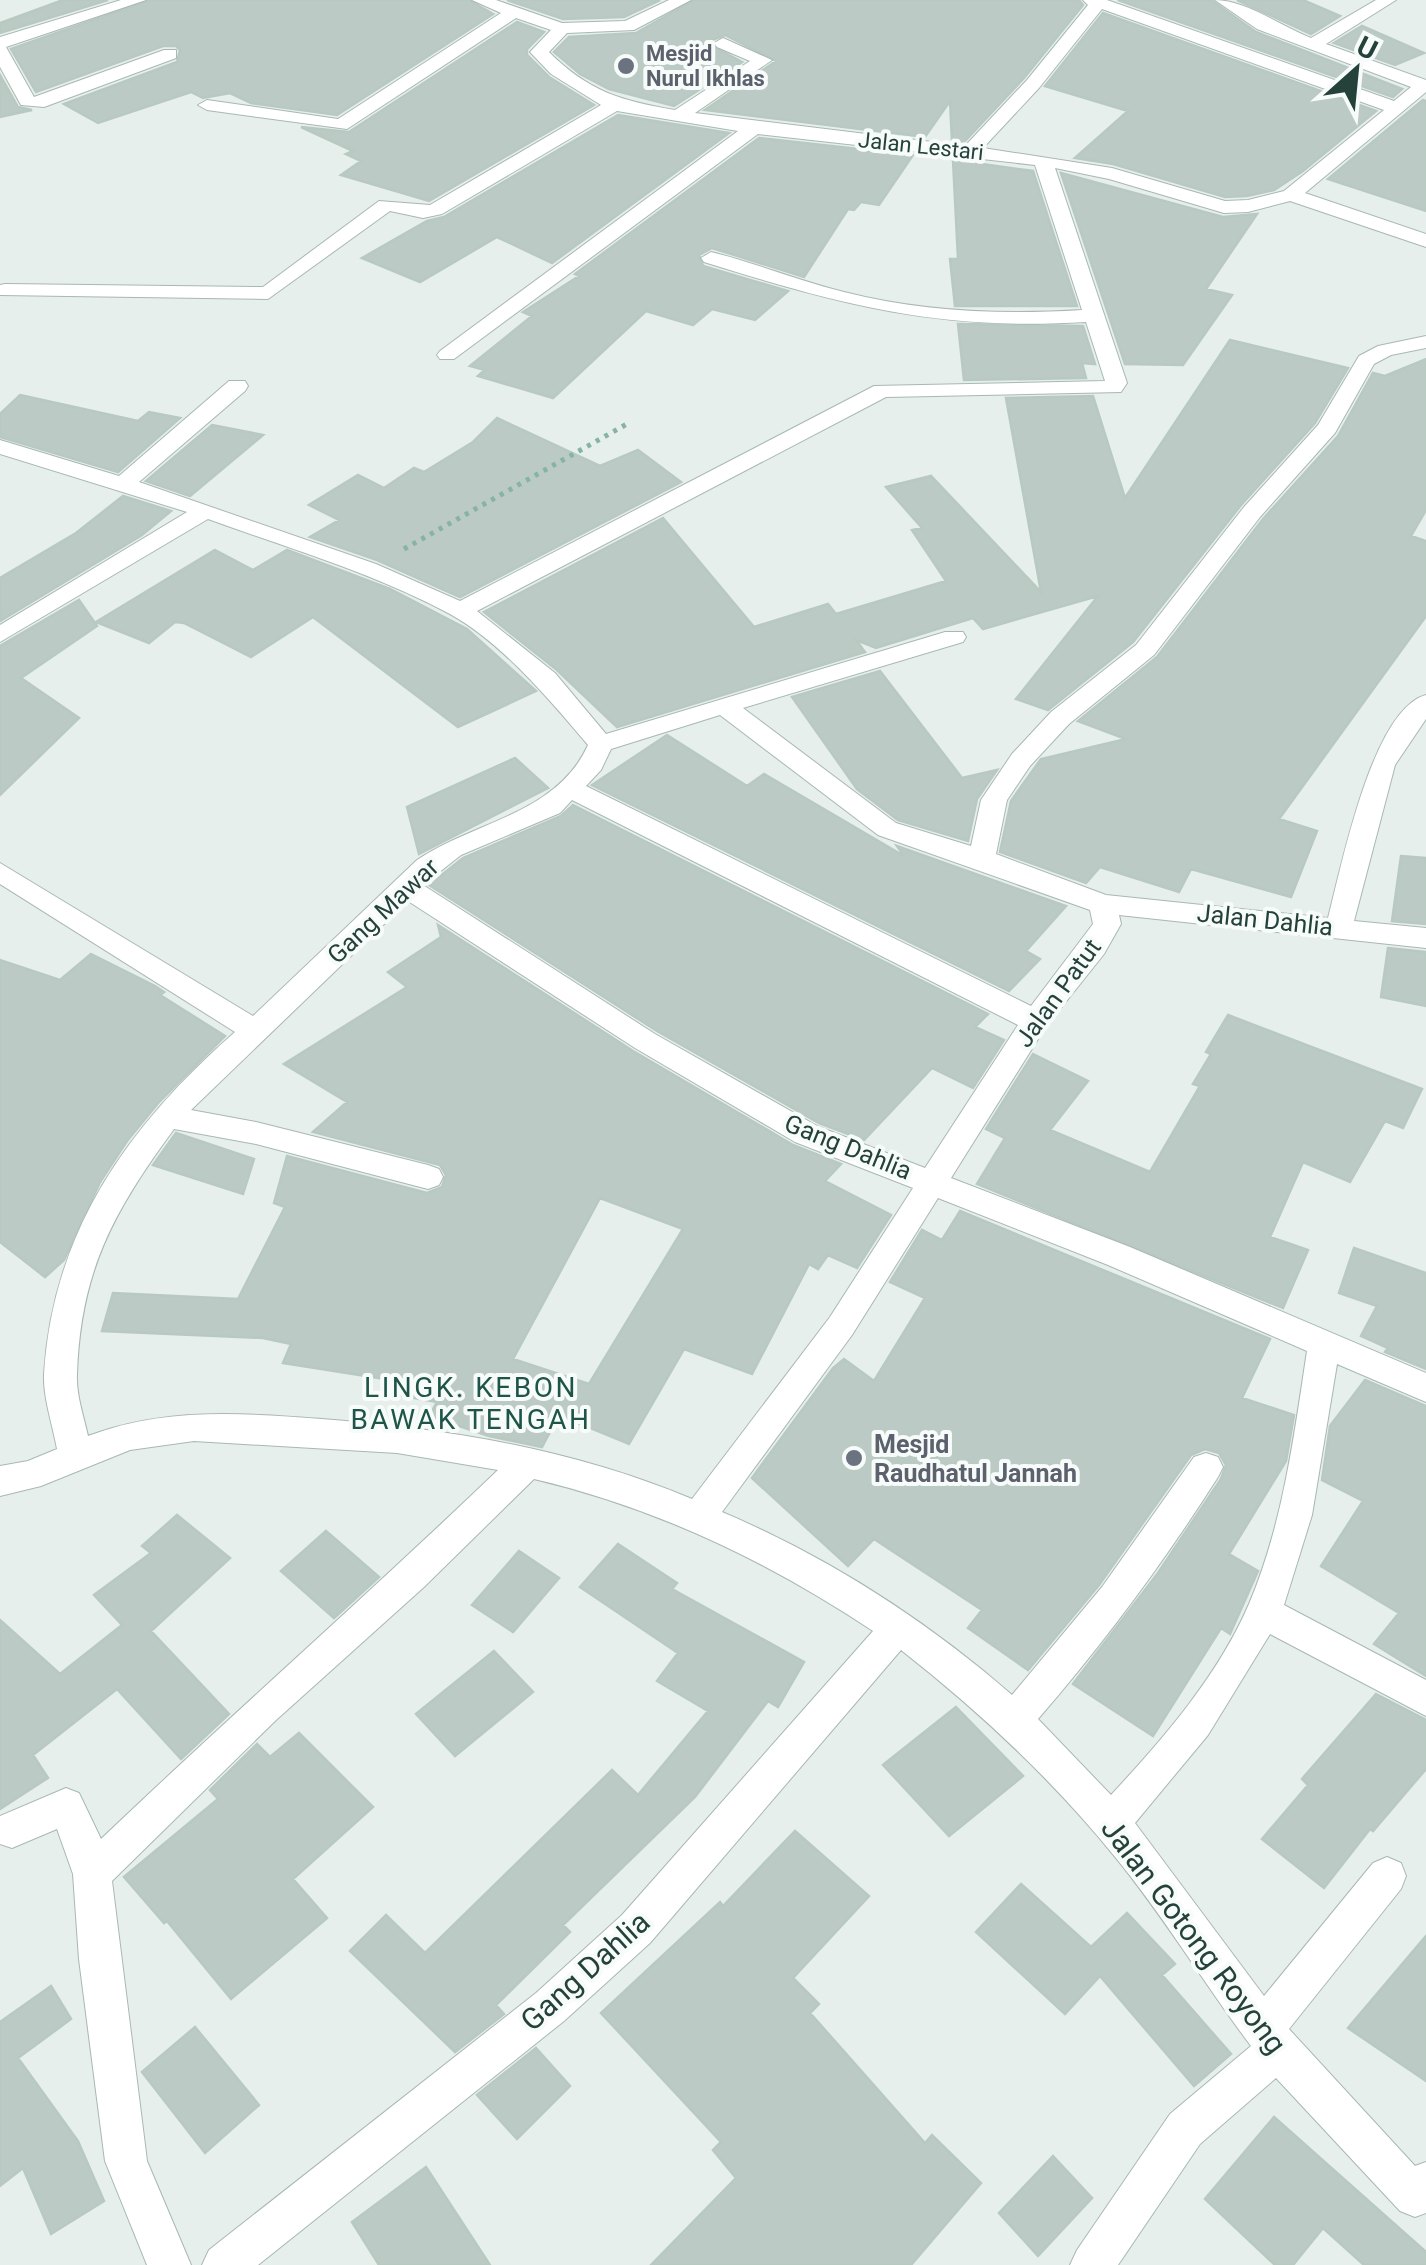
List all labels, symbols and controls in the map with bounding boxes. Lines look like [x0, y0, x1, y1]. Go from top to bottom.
north arrow [1306, 20, 1406, 120]
text: U [1351, 29, 1383, 67]
place label: Mesjid Nurul Ikhlas [646, 41, 765, 91]
marker: Mesjid Nurul Ikhlas [615, 55, 637, 77]
street label: Jalan Lestari [857, 127, 985, 165]
street label: Gang Mawar [322, 852, 445, 970]
street label: Jalan Dahlia [1196, 898, 1334, 942]
street label: Jalan Patut [1009, 933, 1107, 1053]
street label: Gang Dahlia [780, 1108, 916, 1186]
district label: LINGK. KEBON BAWAK TENGAH [350, 1371, 592, 1436]
place label: Mesjid Raudhatul Jannah [874, 1430, 1077, 1488]
marker: Mesjid Raudhatul Jannah [843, 1447, 865, 1469]
street label: Jalan Gotong Royong [1094, 1812, 1294, 2060]
street label: Gang Dahlia [513, 1904, 657, 2038]

